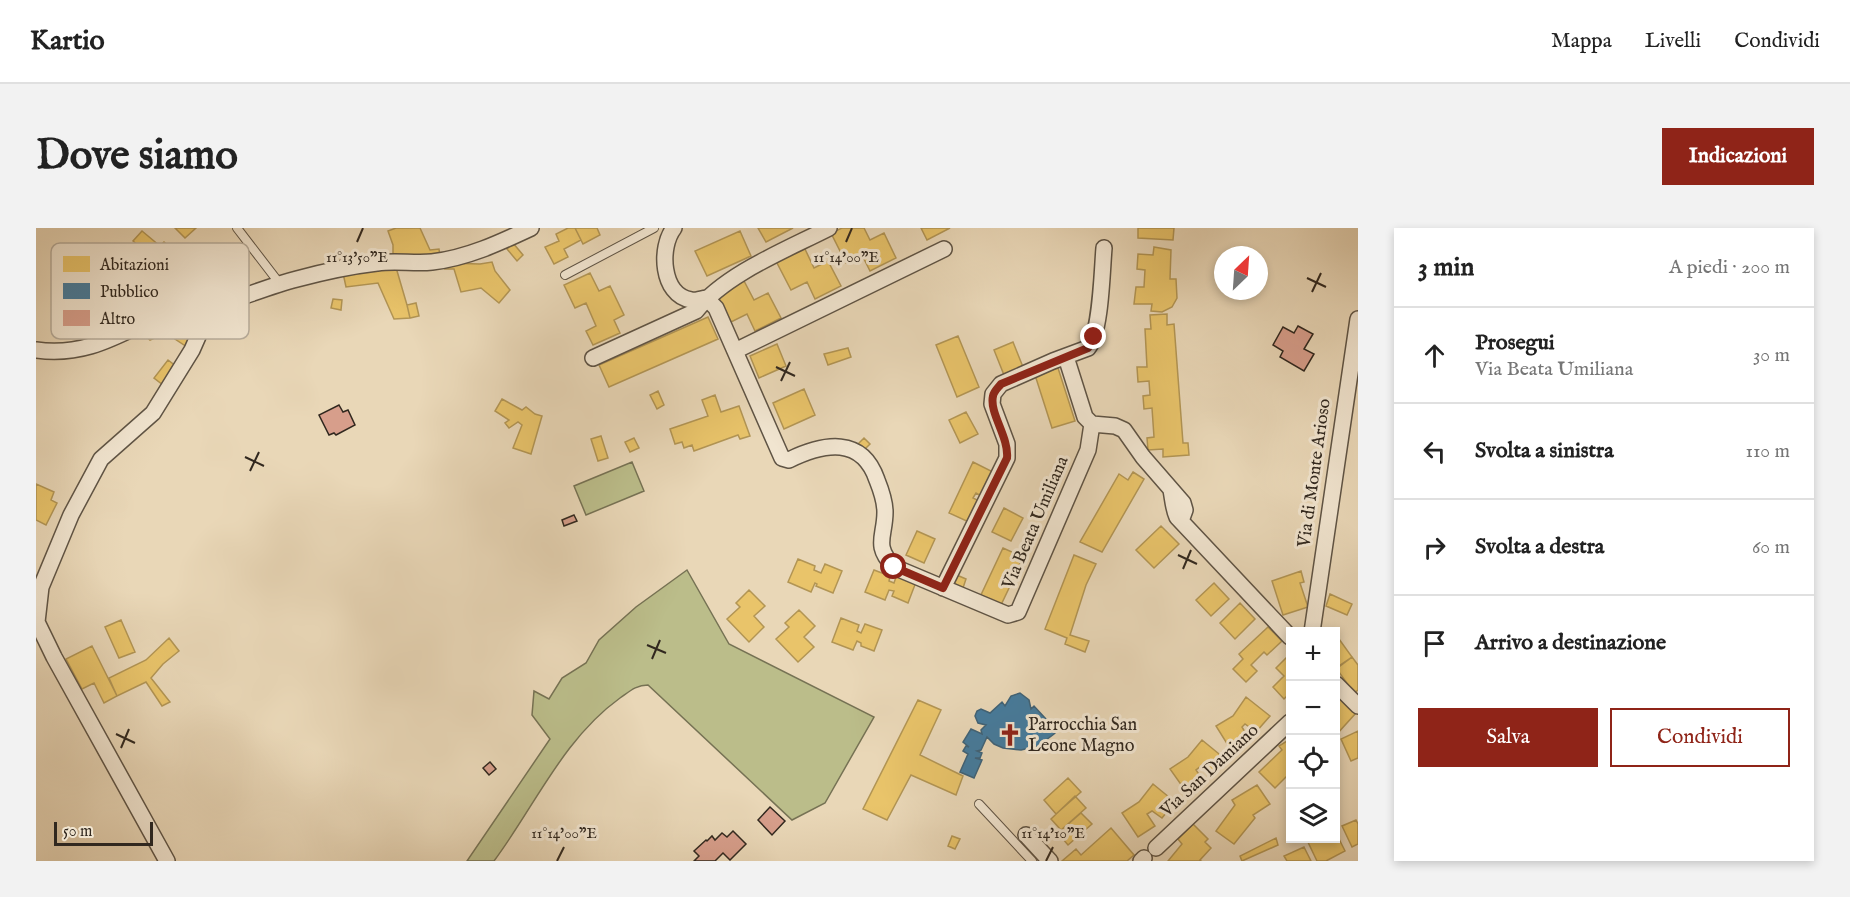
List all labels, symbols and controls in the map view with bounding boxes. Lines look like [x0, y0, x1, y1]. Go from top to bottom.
text: Kartio [30, 24, 105, 59]
text: Mappa [1551, 28, 1612, 55]
text: Livelli [1645, 28, 1701, 55]
text: Condividi [1734, 28, 1820, 55]
button: Indicazioni [1662, 128, 1814, 185]
text: Dove siamo [36, 130, 238, 183]
legend [51, 243, 249, 339]
north arrow [1214, 246, 1268, 300]
text: 11°13'50"E [326, 248, 388, 267]
text: 11°14'00"E [813, 248, 879, 267]
text: 3 min [1418, 251, 1474, 284]
text: A piedi · 200 m [1669, 255, 1790, 280]
text: Abitazioni [99, 256, 169, 276]
text: Pubblico [100, 283, 159, 303]
text: Altro [99, 310, 136, 330]
route end [1080, 323, 1106, 349]
text: Prosegui [1475, 329, 1555, 357]
icon: ahead [1418, 339, 1451, 372]
text: 30 m [1753, 343, 1790, 368]
text: Via Beata Umiliana [1475, 357, 1633, 382]
street label: Via di Monte Arioso [1293, 397, 1337, 550]
icon: left [1418, 435, 1451, 468]
text: Svolta a sinistra [1475, 437, 1614, 465]
text: 110 m [1746, 439, 1790, 464]
street label: Via Beata Umiliana [997, 453, 1075, 594]
icon: right [1418, 531, 1451, 564]
text: Svolta a destra [1475, 533, 1604, 561]
text: 60 m [1752, 535, 1790, 560]
route start [880, 553, 906, 579]
map controls [1286, 627, 1340, 843]
button: + [1286, 627, 1340, 681]
icon: arrive [1418, 627, 1451, 660]
text: Arrivo a destinazione [1475, 629, 1666, 657]
button: − [1286, 681, 1340, 735]
button: Salva [1418, 708, 1598, 767]
button: Condividi [1610, 708, 1790, 767]
place label: Parrocchia San Leone Magno [1028, 714, 1138, 758]
street label: Via San Damiano [1155, 719, 1264, 823]
church icon: Parrocchia San Leone Magno [997, 722, 1023, 748]
button: locate [1286, 735, 1340, 789]
button: layers [1286, 789, 1340, 843]
scale bar [54, 819, 153, 846]
text: 50 m [63, 822, 92, 842]
text: 11°14'00"E [531, 824, 597, 843]
text: 11°14'10"E [1021, 824, 1085, 843]

